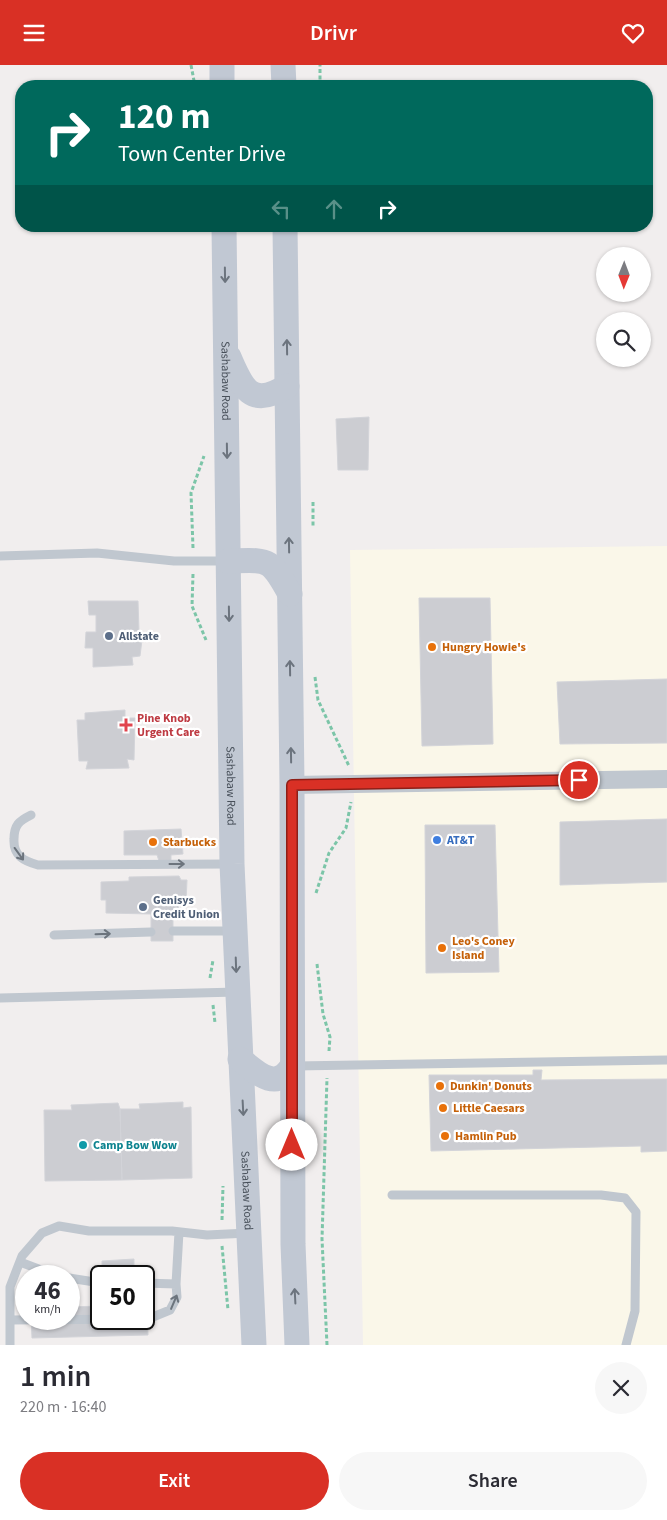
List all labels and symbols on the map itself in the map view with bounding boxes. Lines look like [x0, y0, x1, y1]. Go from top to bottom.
north arrow [596, 247, 651, 303]
one-way arrow [220, 266, 230, 283]
one-way arrow [282, 340, 292, 356]
street label: Sashabaw Road [216, 341, 234, 421]
one-way arrow [222, 443, 232, 459]
one-way arrow [284, 537, 294, 554]
one-way arrow [224, 606, 234, 622]
place label: Allstate [118, 628, 159, 645]
marker: Allstate [103, 630, 115, 642]
place label: Hungry Howie's [442, 639, 526, 656]
marker: Hungry Howie's [426, 641, 438, 653]
one-way arrow [286, 660, 295, 676]
place label: Pine Knob Urgent Care [137, 710, 200, 741]
marker: Pine Knob Urgent Care [119, 718, 133, 732]
street label: Sashabaw Road [222, 746, 240, 826]
one-way arrow [286, 747, 296, 763]
pin [558, 759, 600, 801]
place label: AT&T [446, 832, 475, 849]
place label: Starbucks [163, 834, 216, 851]
marker: AT&T [431, 834, 443, 846]
marker: Starbucks [147, 836, 159, 848]
one-way arrow [14, 847, 24, 861]
one-way arrow [168, 859, 185, 869]
place label: Genisys Credit Union [153, 892, 220, 923]
marker: Genisys Credit Union [137, 901, 149, 913]
one-way arrow [94, 929, 110, 938]
place label: Leo's Coney Island [452, 933, 515, 964]
marker: Leo's Coney Island [436, 942, 448, 954]
one-way arrow [231, 956, 241, 973]
place label: Dunkin' Donuts [450, 1078, 532, 1095]
marker: Dunkin' Donuts [434, 1080, 446, 1092]
one-way arrow [238, 1099, 247, 1115]
place label: Little Caesars [453, 1100, 525, 1117]
marker: Little Caesars [437, 1102, 449, 1114]
position arrow [265, 1118, 317, 1170]
place label: Hamlin Pub [455, 1128, 517, 1145]
marker: Hamlin Pub [439, 1130, 451, 1142]
place label: Camp Bow Wow [93, 1137, 178, 1154]
marker: Camp Bow Wow [77, 1139, 89, 1151]
street label: Sashabaw Road [236, 1151, 257, 1231]
speed limit sign: 50 [90, 1265, 155, 1330]
one-way arrow [290, 1289, 300, 1305]
one-way arrow [169, 1294, 179, 1309]

